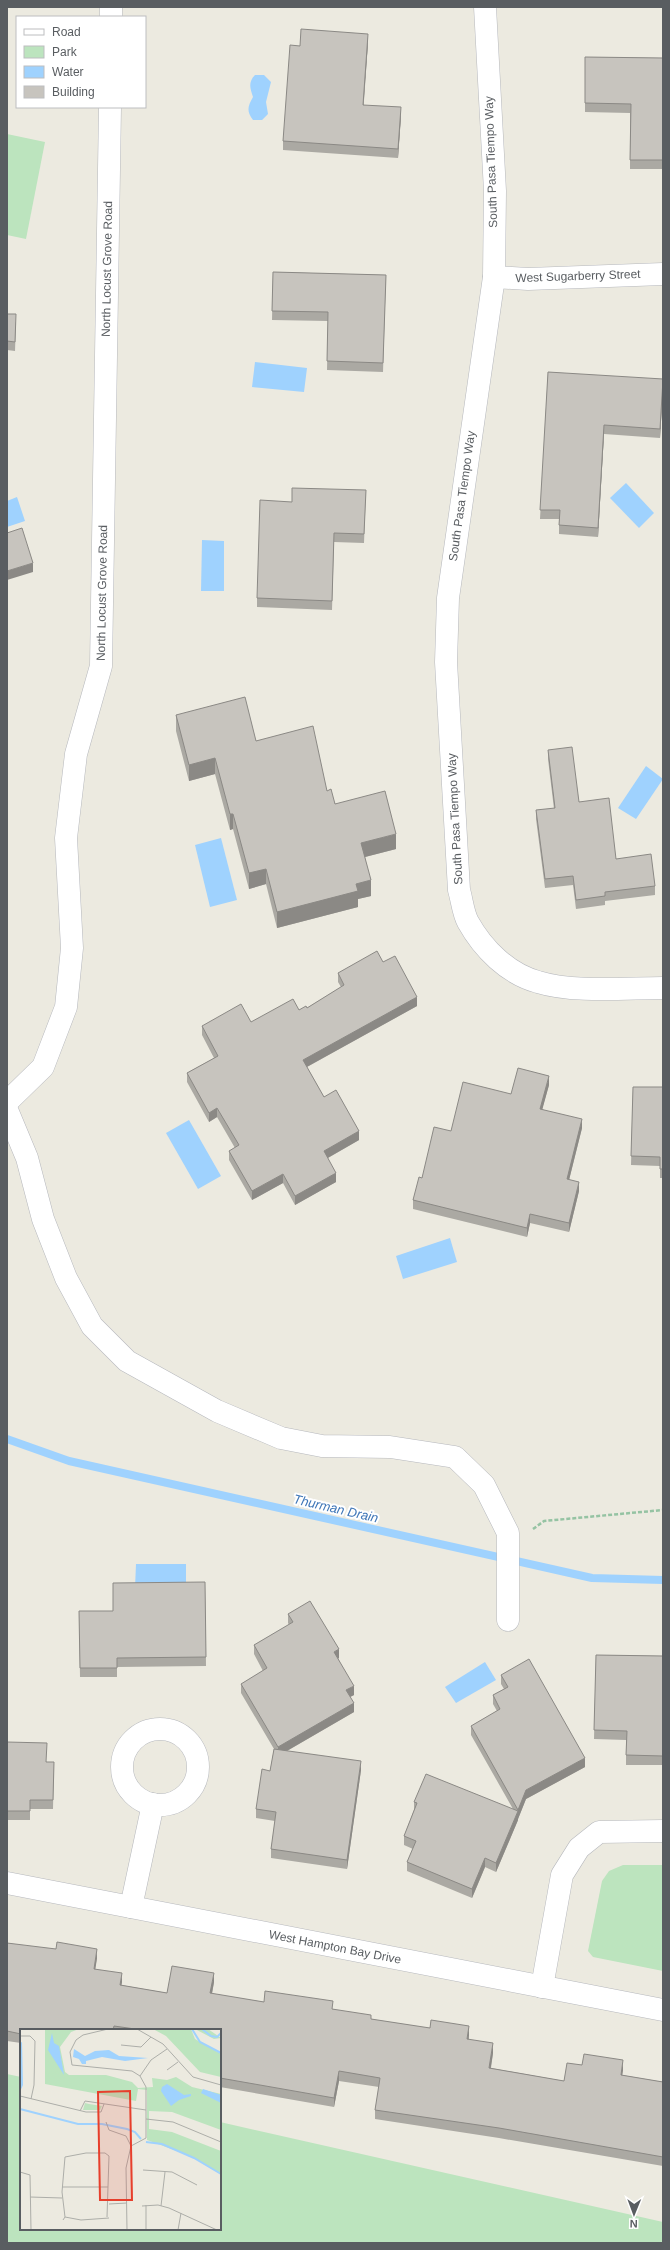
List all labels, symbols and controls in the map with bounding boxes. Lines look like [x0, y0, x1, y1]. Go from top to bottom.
legend [16, 16, 146, 108]
text: Road [52, 25, 81, 39]
text: Park [52, 45, 78, 59]
text: Water [52, 65, 84, 79]
text: Building [52, 85, 95, 99]
street label: South Pasa Tiempo Way [482, 96, 500, 228]
street label: North Locust Grove Road [99, 201, 115, 337]
street label: West Sugarberry Street [515, 267, 641, 285]
street label: South Pasa Tiempo Way [446, 430, 478, 562]
street label: North Locust Grove Road [94, 525, 110, 661]
street label: South Pasa Tiempo Way [445, 753, 465, 885]
water label: Thurman Drain [292, 1491, 380, 1526]
street label: West Hampton Bay Drive [268, 1927, 403, 1967]
inset map [20, 2029, 221, 2230]
north arrow [614, 2194, 654, 2234]
text: N [630, 2218, 638, 2230]

